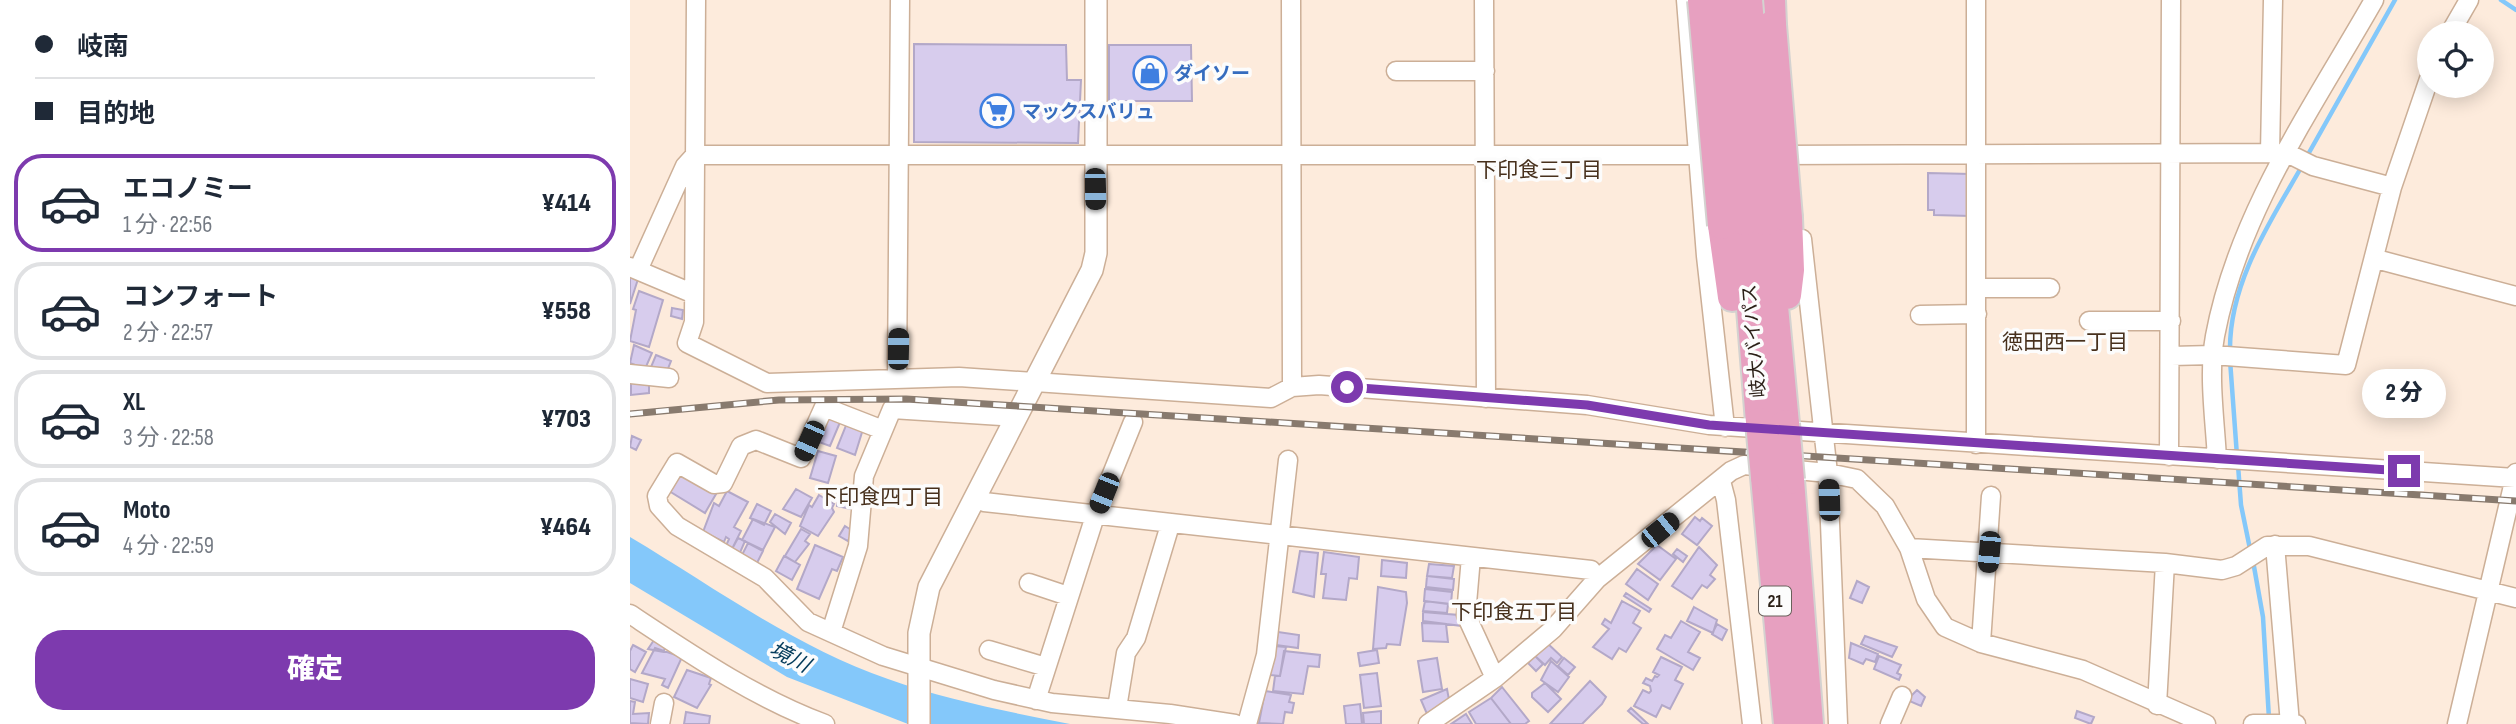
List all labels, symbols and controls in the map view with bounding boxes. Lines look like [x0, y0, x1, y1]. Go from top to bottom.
map controls [2417, 21, 2494, 98]
button: locate [2417, 21, 2494, 98]
text: 岐南 [77, 32, 129, 63]
shop icon: ダイソー [1131, 54, 1169, 92]
place label: ダイソー [1174, 63, 1250, 86]
supermarket icon: マックスバリュ [978, 92, 1016, 130]
text: 目的地 [77, 99, 155, 130]
place label: マックスバリュ [1022, 101, 1154, 124]
district label: 下印食三丁目 [1476, 158, 1602, 183]
car [1085, 168, 1106, 210]
icon: car [39, 172, 102, 235]
text: エコノミー [123, 174, 253, 205]
text: ¥414 [541, 188, 591, 219]
text: 1 分 · 22:56 [123, 211, 212, 239]
icon: car [39, 280, 102, 343]
text: コンフォート [123, 282, 278, 313]
street label: 岐大バイパス [1738, 283, 1771, 398]
text: ¥558 [541, 296, 591, 327]
text: 2 分 · 22:57 [123, 319, 213, 347]
car [888, 328, 909, 370]
district label: 徳田西一丁目 [2002, 330, 2128, 355]
callout: 2 分 [2362, 370, 2446, 419]
route start [1331, 371, 1363, 403]
text: 2 分 [2386, 379, 2422, 407]
text: XL [123, 387, 145, 418]
icon: car [39, 388, 102, 451]
text: ¥703 [541, 404, 591, 435]
car [791, 418, 828, 464]
text: 3 分 · 22:58 [123, 424, 214, 452]
route end [2388, 455, 2420, 487]
car [1087, 470, 1122, 516]
car [1818, 479, 1841, 521]
district label: 下印食四丁目 [817, 485, 943, 510]
text: Moto [123, 495, 171, 526]
icon: car [39, 496, 102, 559]
car [1638, 509, 1683, 551]
text: ¥464 [540, 512, 591, 543]
car [1977, 530, 2002, 574]
text: 4 分 · 22:59 [123, 532, 214, 560]
road number: 21 [1759, 586, 1791, 616]
district label: 下印食五丁目 [1451, 600, 1577, 625]
button: 確定 [35, 630, 595, 710]
water label: 境川 [765, 637, 816, 679]

